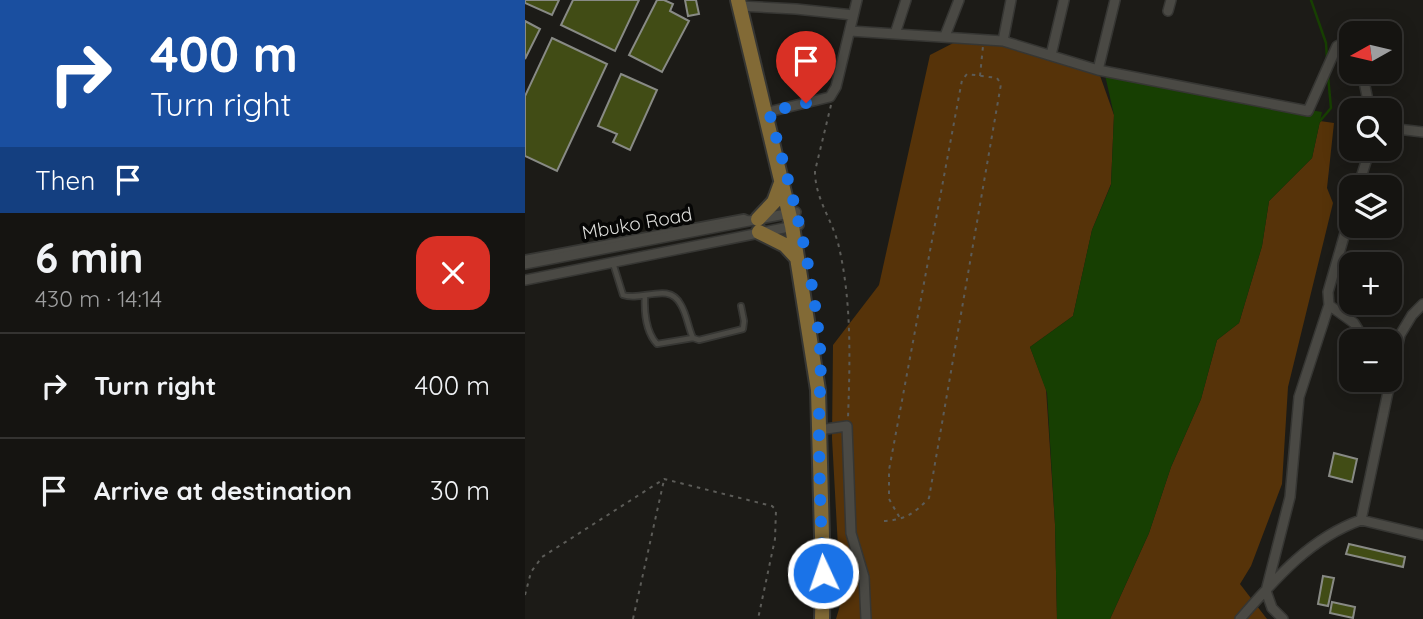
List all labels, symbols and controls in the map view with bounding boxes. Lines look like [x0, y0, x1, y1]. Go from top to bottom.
north arrow [1339, 21, 1402, 84]
map controls [1339, 21, 1402, 392]
text: 400 m [150, 23, 298, 84]
icon: right [35, 28, 126, 119]
pin [776, 31, 836, 103]
icon: arrive [787, 42, 825, 80]
text: Turn right [150, 84, 291, 124]
button: search [1339, 98, 1402, 161]
icon: arrive [109, 161, 147, 199]
text: Then [35, 164, 95, 197]
button: layers [1339, 175, 1402, 238]
street label: Mbuko Road [580, 201, 694, 245]
text: 6 min [35, 231, 144, 284]
button: close [416, 236, 490, 310]
button: + [1339, 252, 1402, 315]
text: 430 m · 14:14 [35, 284, 162, 313]
button: − [1339, 329, 1402, 392]
icon: right [35, 367, 73, 405]
text: Turn right [94, 369, 216, 402]
text: 400 m [415, 369, 490, 402]
icon: arrive [35, 472, 73, 510]
text: Arrive at destination [94, 474, 352, 507]
text: 30 m [430, 474, 490, 507]
position arrow [786, 536, 860, 610]

